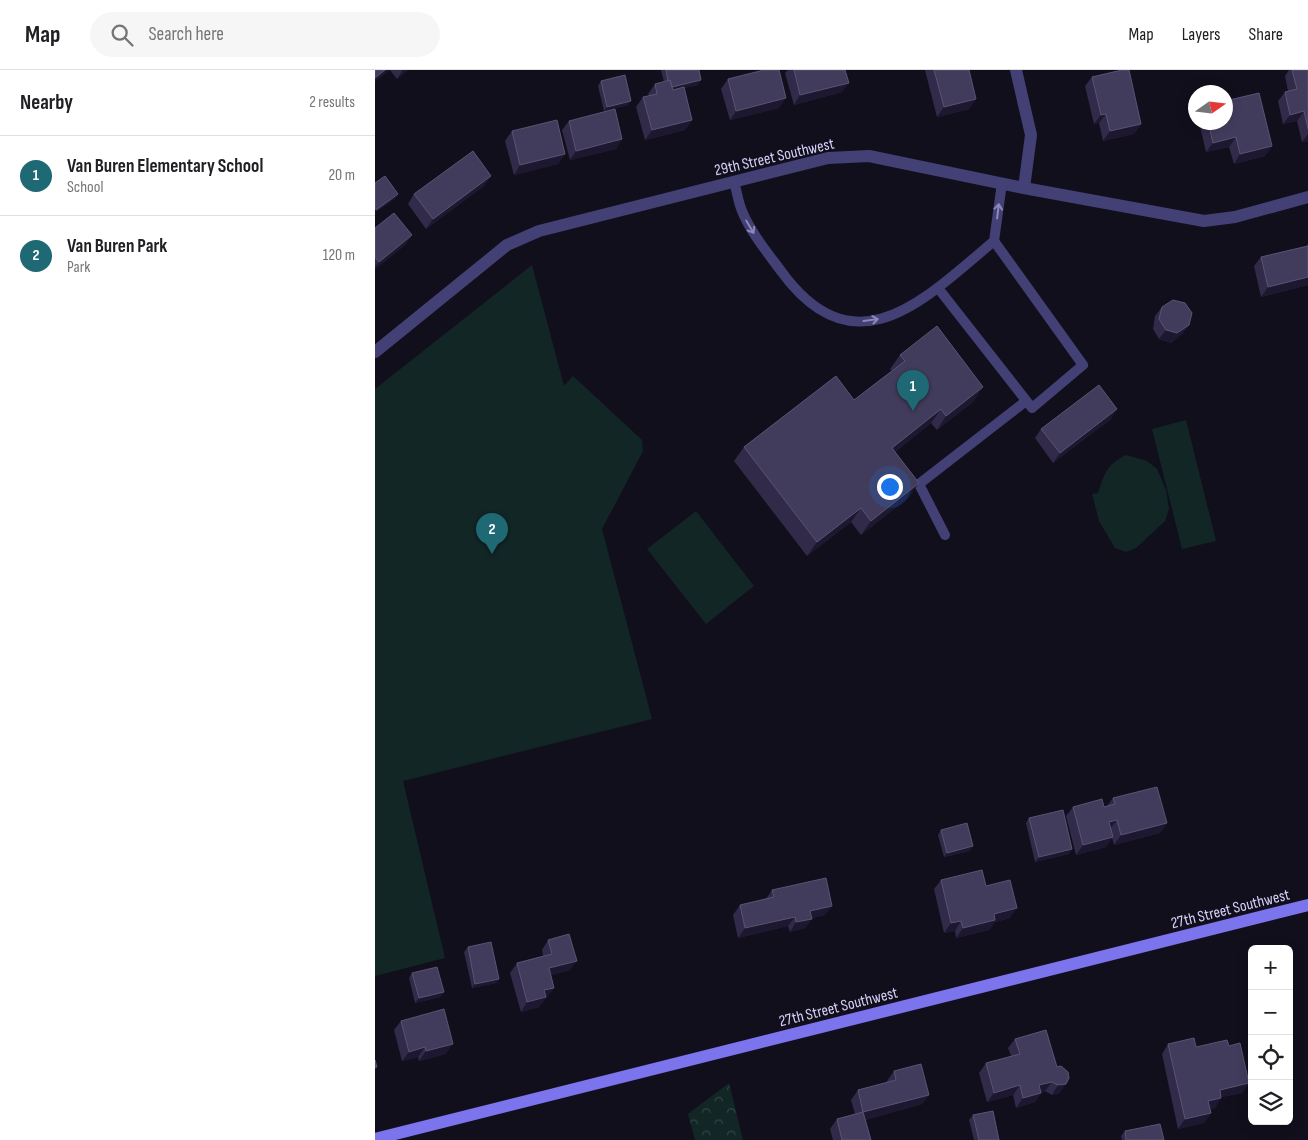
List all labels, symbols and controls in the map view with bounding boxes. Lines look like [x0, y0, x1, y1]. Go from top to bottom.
search box [90, 12, 440, 57]
text: Map [25, 20, 60, 49]
icon: search [108, 21, 136, 49]
text: Search here [148, 23, 224, 46]
text: Map [1129, 24, 1154, 45]
text: Layers [1182, 24, 1221, 45]
text: Share [1249, 24, 1283, 45]
north arrow [1188, 85, 1233, 130]
text: Nearby [20, 90, 73, 115]
text: 2 results [309, 93, 355, 112]
street label: 29th Street Southwest [713, 134, 836, 180]
text: Van Buren Elementary School [67, 155, 263, 178]
text: 1 [33, 166, 39, 185]
text: 20 m [328, 166, 355, 185]
text: School [67, 178, 103, 197]
one-way arrow [993, 203, 1003, 219]
one-way arrow [746, 220, 756, 234]
text: Van Buren Park [67, 235, 167, 258]
text: 2 [32, 246, 40, 265]
text: 120 m [323, 246, 355, 265]
text: Park [67, 258, 90, 277]
one-way arrow [862, 315, 878, 325]
pin: 1 [897, 370, 929, 411]
your location [877, 474, 903, 500]
pin: 2 [476, 513, 508, 554]
street label: 27th Street Southwest [1169, 886, 1292, 933]
map controls [1248, 945, 1293, 1125]
button: + [1248, 945, 1293, 990]
street label: 27th Street Southwest [777, 984, 900, 1031]
button: − [1248, 990, 1293, 1035]
button: locate [1248, 1035, 1293, 1080]
button: layers [1248, 1080, 1293, 1125]

